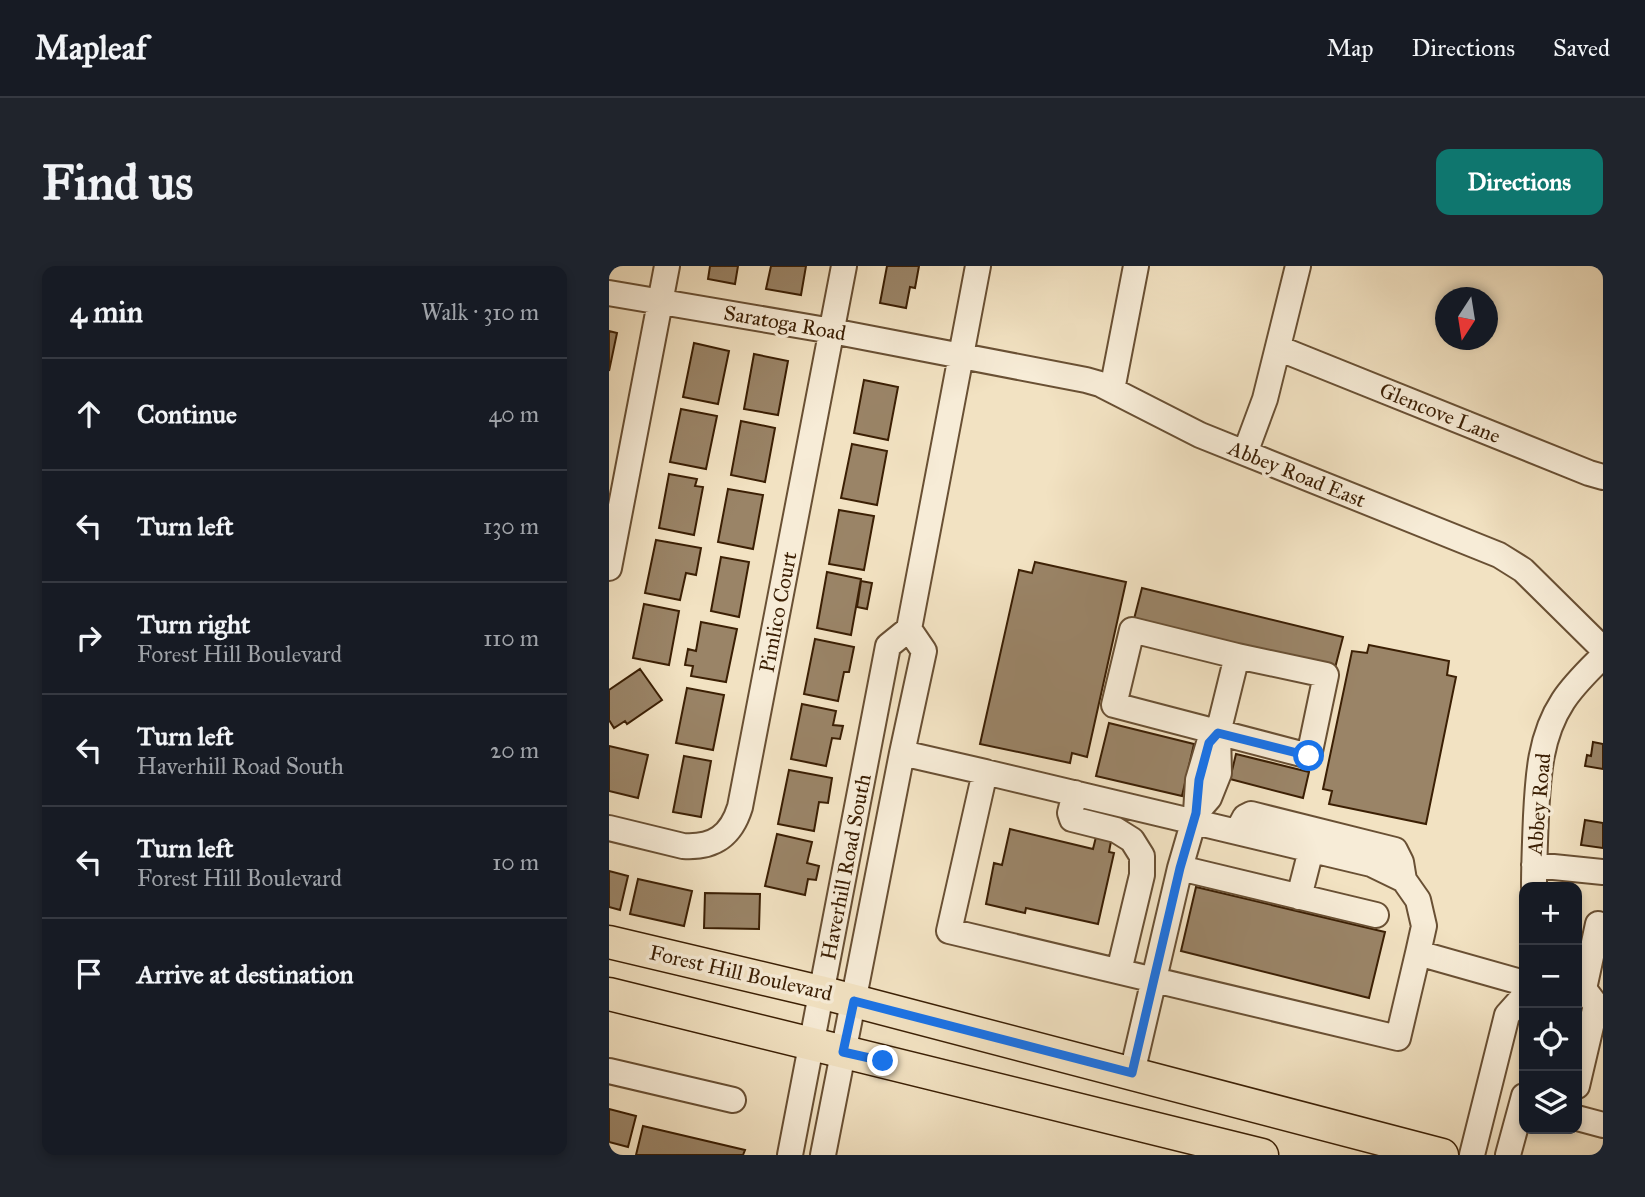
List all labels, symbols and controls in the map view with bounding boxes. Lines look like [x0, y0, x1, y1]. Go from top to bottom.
text: Mapleaf [35, 28, 147, 68]
text: Map [1327, 33, 1374, 63]
text: Directions [1412, 33, 1515, 63]
text: Saved [1553, 33, 1610, 63]
button: Directions [1436, 149, 1603, 215]
text: Find us [42, 153, 193, 212]
north arrow [1435, 287, 1498, 350]
text: 4 min [70, 294, 143, 330]
text: Walk · 310 m [421, 298, 539, 326]
street label: Saratoga Road [722, 299, 849, 347]
street label: Glencove Lane [1376, 377, 1504, 449]
icon: ahead [70, 395, 108, 433]
text: Continue [137, 398, 237, 430]
text: 40 m [489, 400, 539, 428]
street label: Abbey Road East [1224, 434, 1370, 514]
icon: left [70, 507, 108, 545]
text: Turn left [137, 510, 233, 542]
text: 130 m [483, 512, 539, 540]
street label: Pimlico Court [754, 549, 803, 675]
text: Turn right [137, 608, 250, 640]
icon: right [70, 619, 108, 657]
text: 110 m [483, 624, 539, 652]
text: Forest Hill Boulevard [137, 640, 342, 668]
text: Turn left [137, 720, 233, 752]
icon: left [70, 731, 108, 769]
text: 20 m [490, 736, 539, 764]
route start [1293, 740, 1324, 771]
street label: Abbey Road [1522, 751, 1556, 857]
text: Haverhill Road South [137, 752, 344, 780]
street label: Haverhill Road South [815, 772, 877, 962]
text: Turn left [137, 832, 233, 864]
icon: left [70, 843, 108, 881]
text: 10 m [492, 848, 539, 876]
text: Forest Hill Boulevard [137, 864, 342, 892]
map controls [1519, 882, 1582, 1134]
button: + [1519, 882, 1582, 945]
street label: Forest Hill Boulevard [647, 939, 836, 1007]
button: − [1519, 945, 1582, 1008]
icon: arrive [70, 955, 108, 993]
text: Arrive at destination [137, 958, 354, 990]
button: locate [1519, 1008, 1582, 1071]
route end [867, 1045, 898, 1076]
button: layers [1519, 1071, 1582, 1134]

